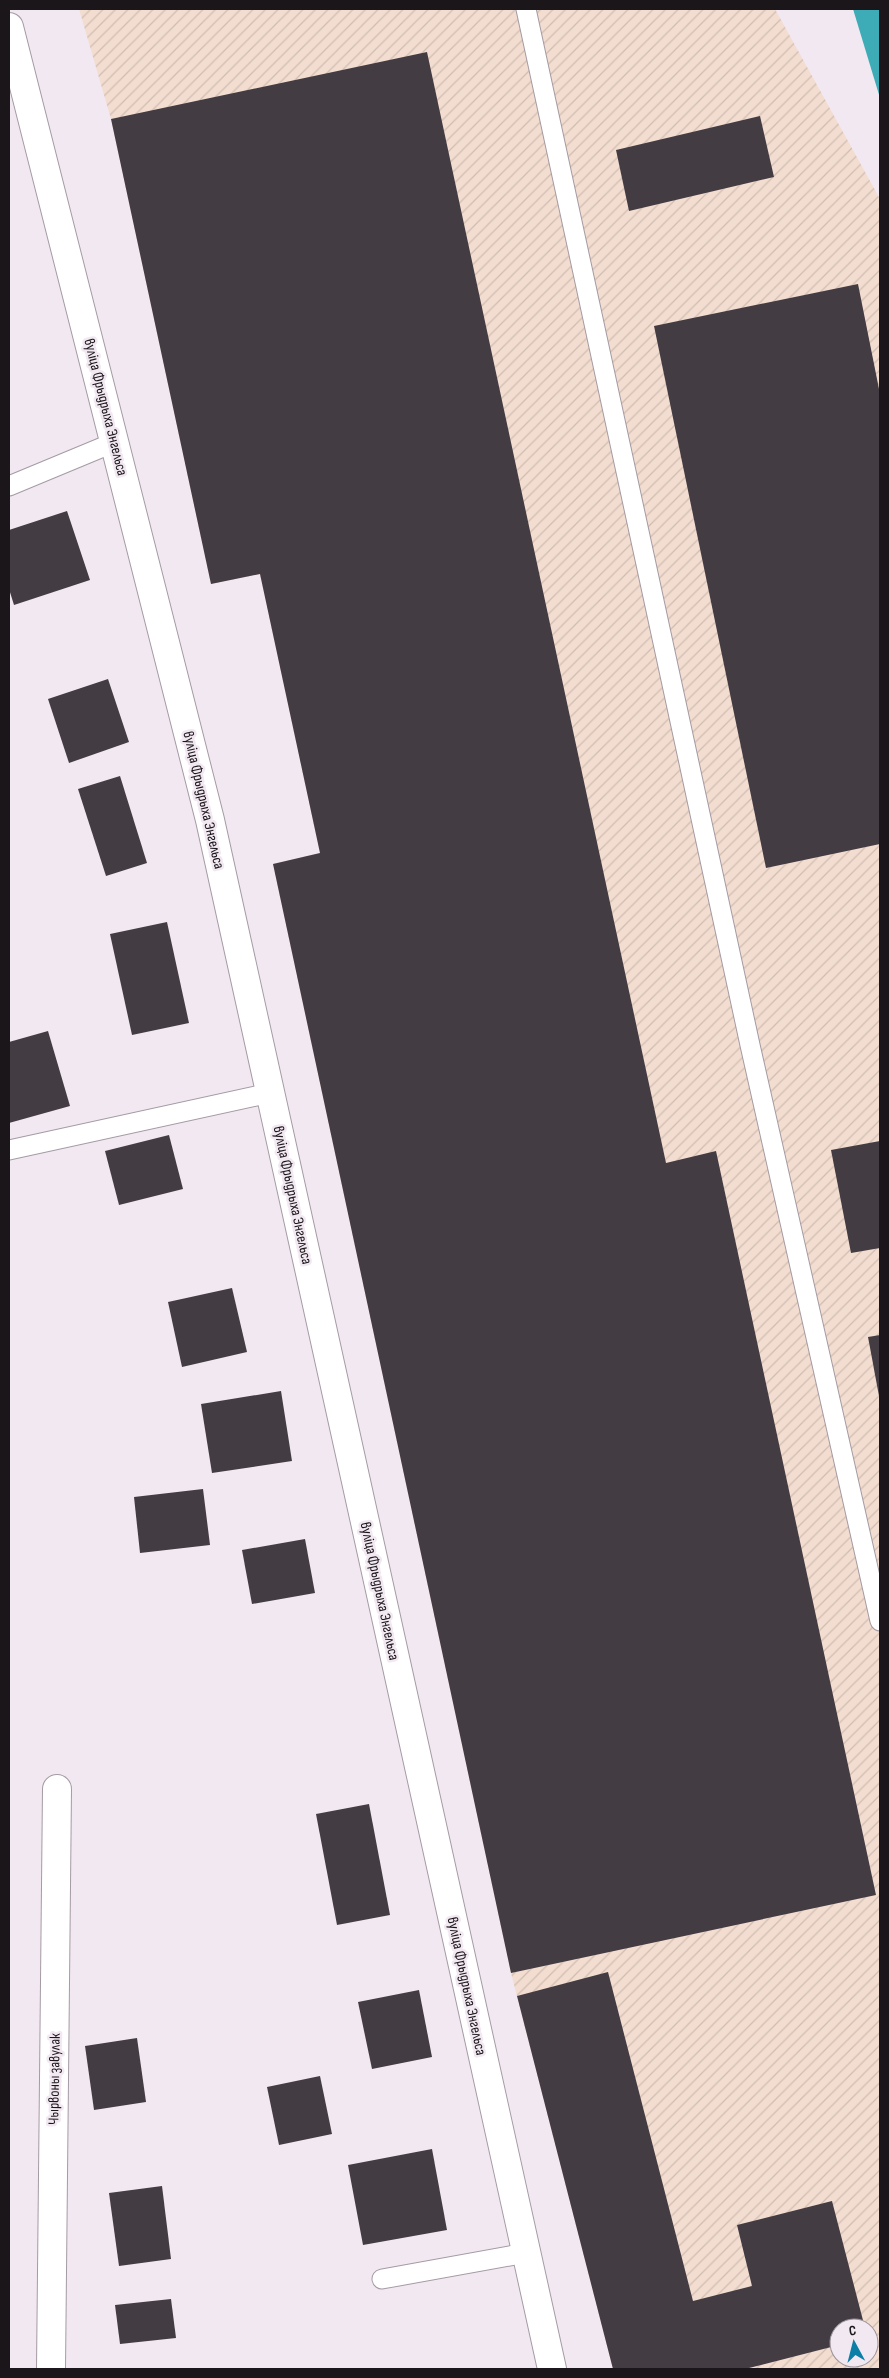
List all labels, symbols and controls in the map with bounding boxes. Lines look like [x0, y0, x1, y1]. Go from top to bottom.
street label: вуліца Фрыдрыха Энгельса [79, 337, 132, 478]
street label: вуліца Фрыдрыха Энгельса [178, 729, 229, 871]
street label: вуліца Фрыдрыха Энгельса [269, 1124, 316, 1266]
street label: вуліца Фрыдрыха Энгельса [356, 1520, 403, 1662]
street label: вуліца Фрыдрыха Энгельса [443, 1915, 490, 2057]
street label: Чырвоны завулак [44, 2033, 65, 2125]
north arrow [829, 2318, 879, 2368]
text: С [848, 2322, 857, 2339]

